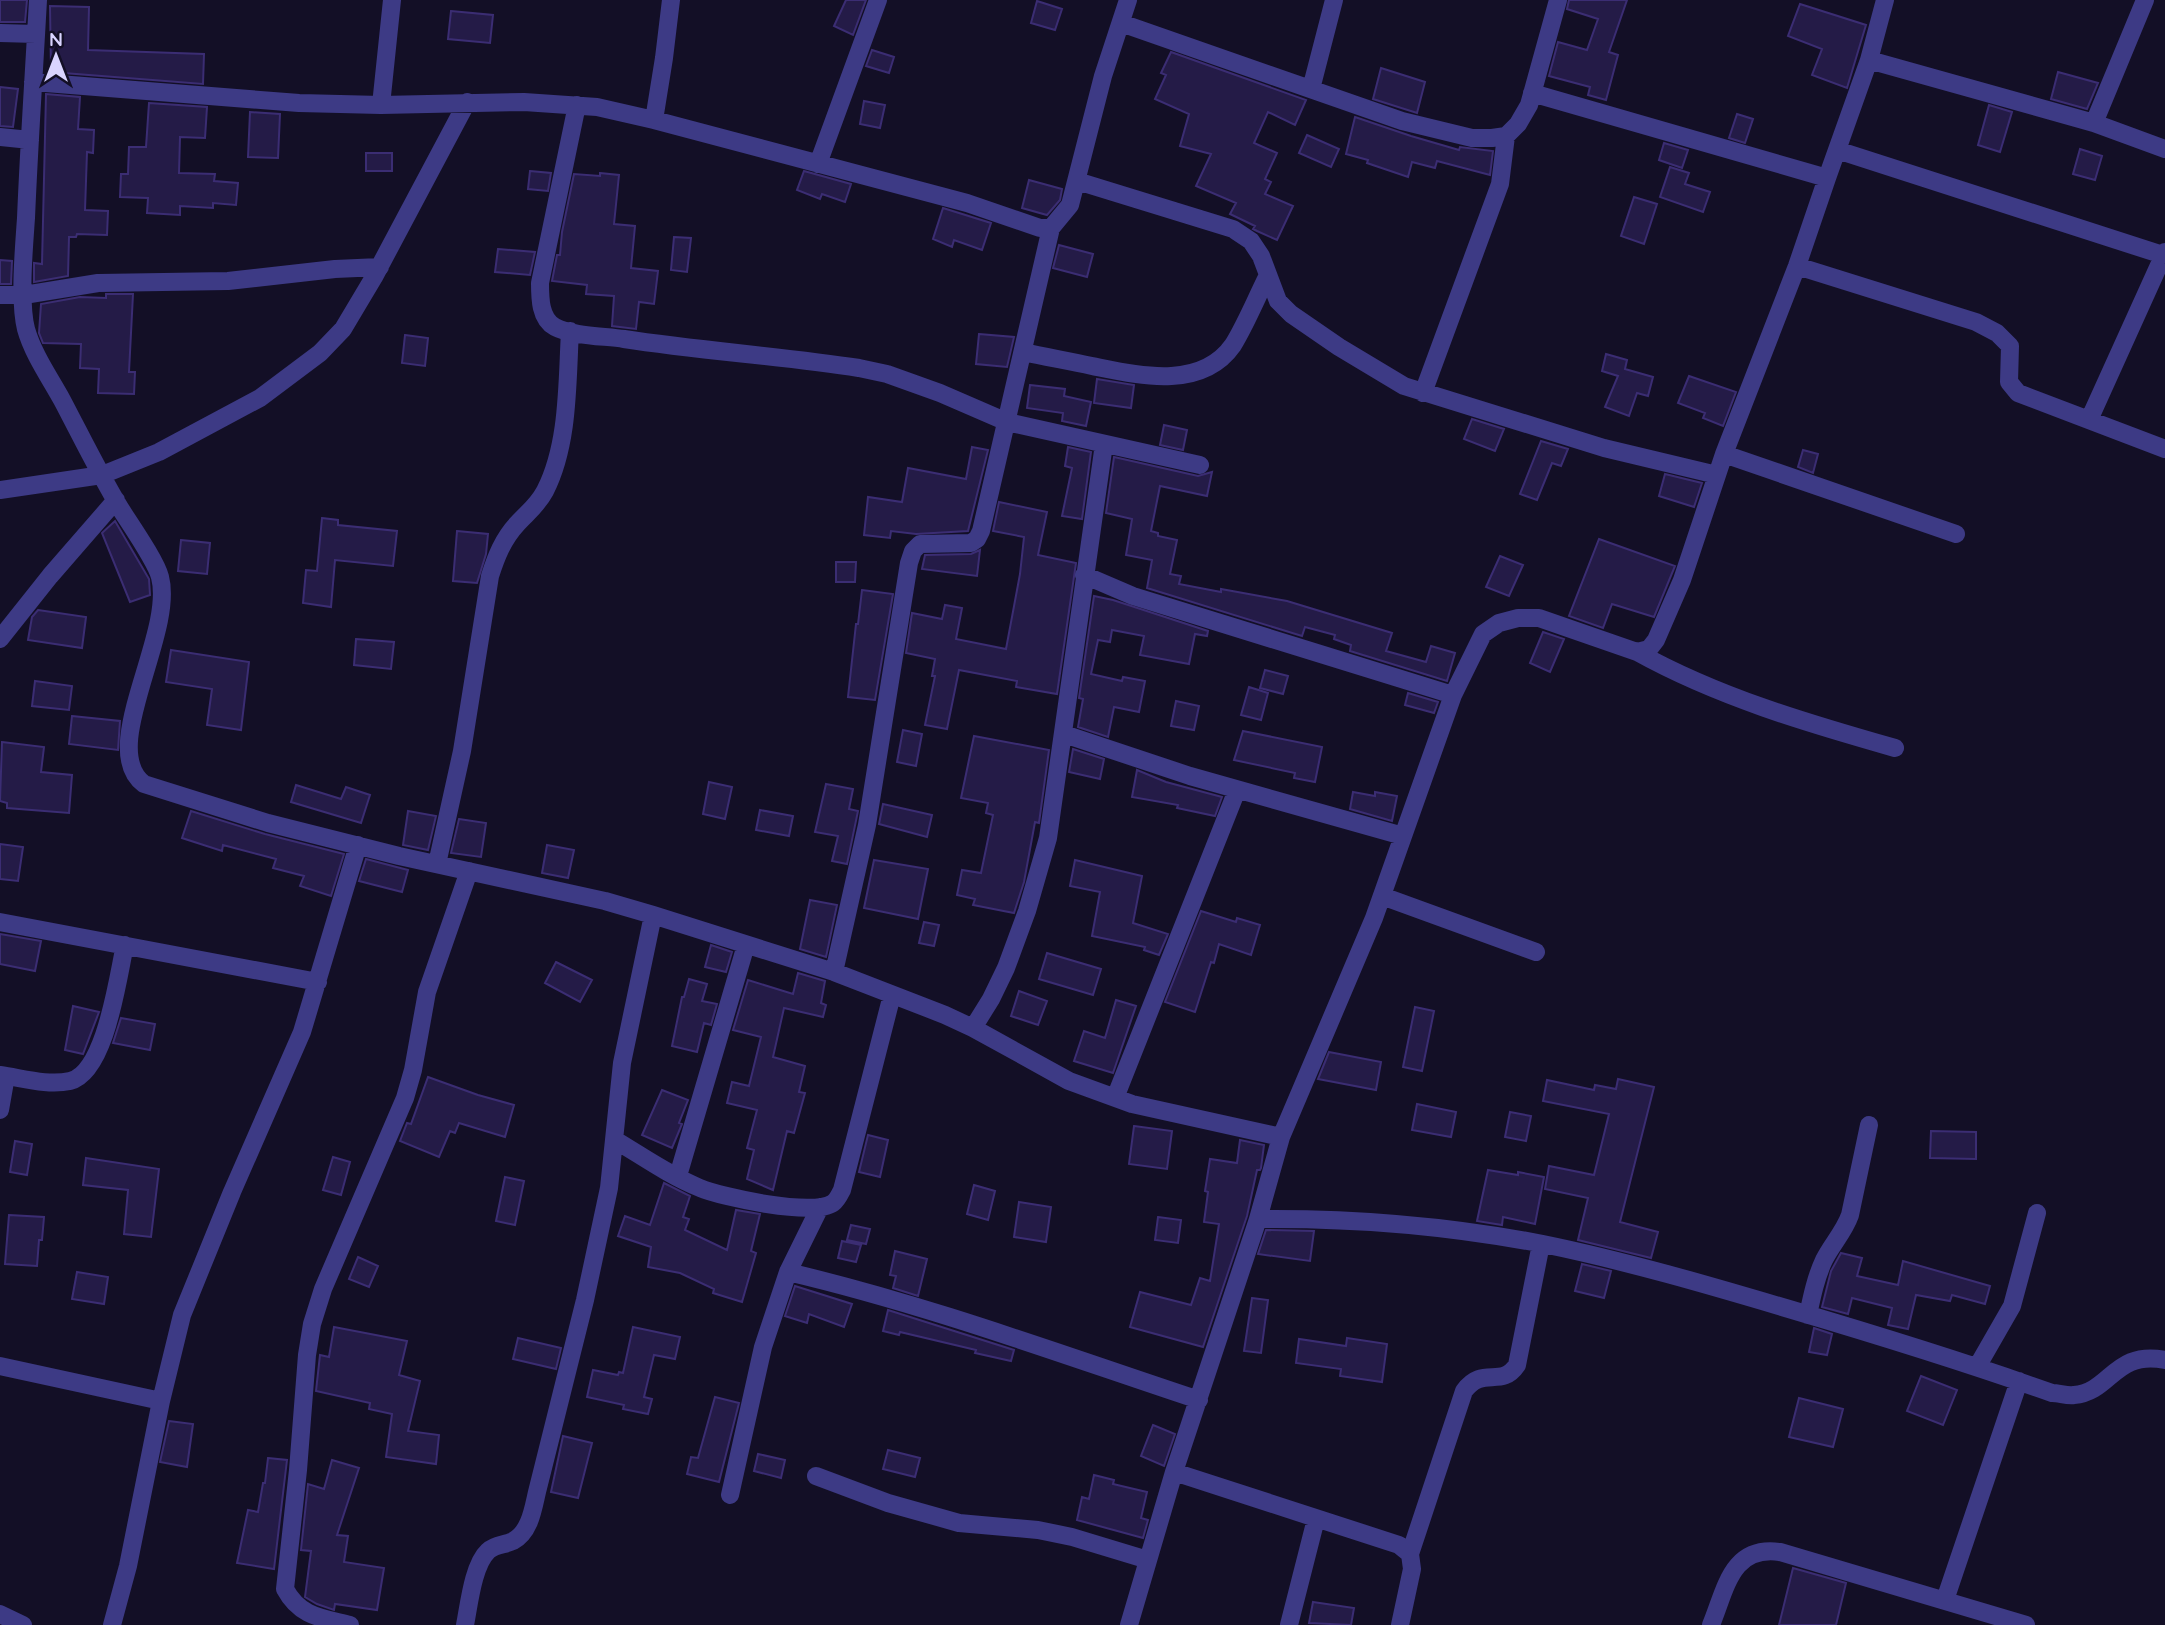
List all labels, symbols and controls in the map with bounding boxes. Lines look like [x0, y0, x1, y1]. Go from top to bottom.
north arrow [21, 21, 91, 91]
text: N [49, 27, 63, 51]

